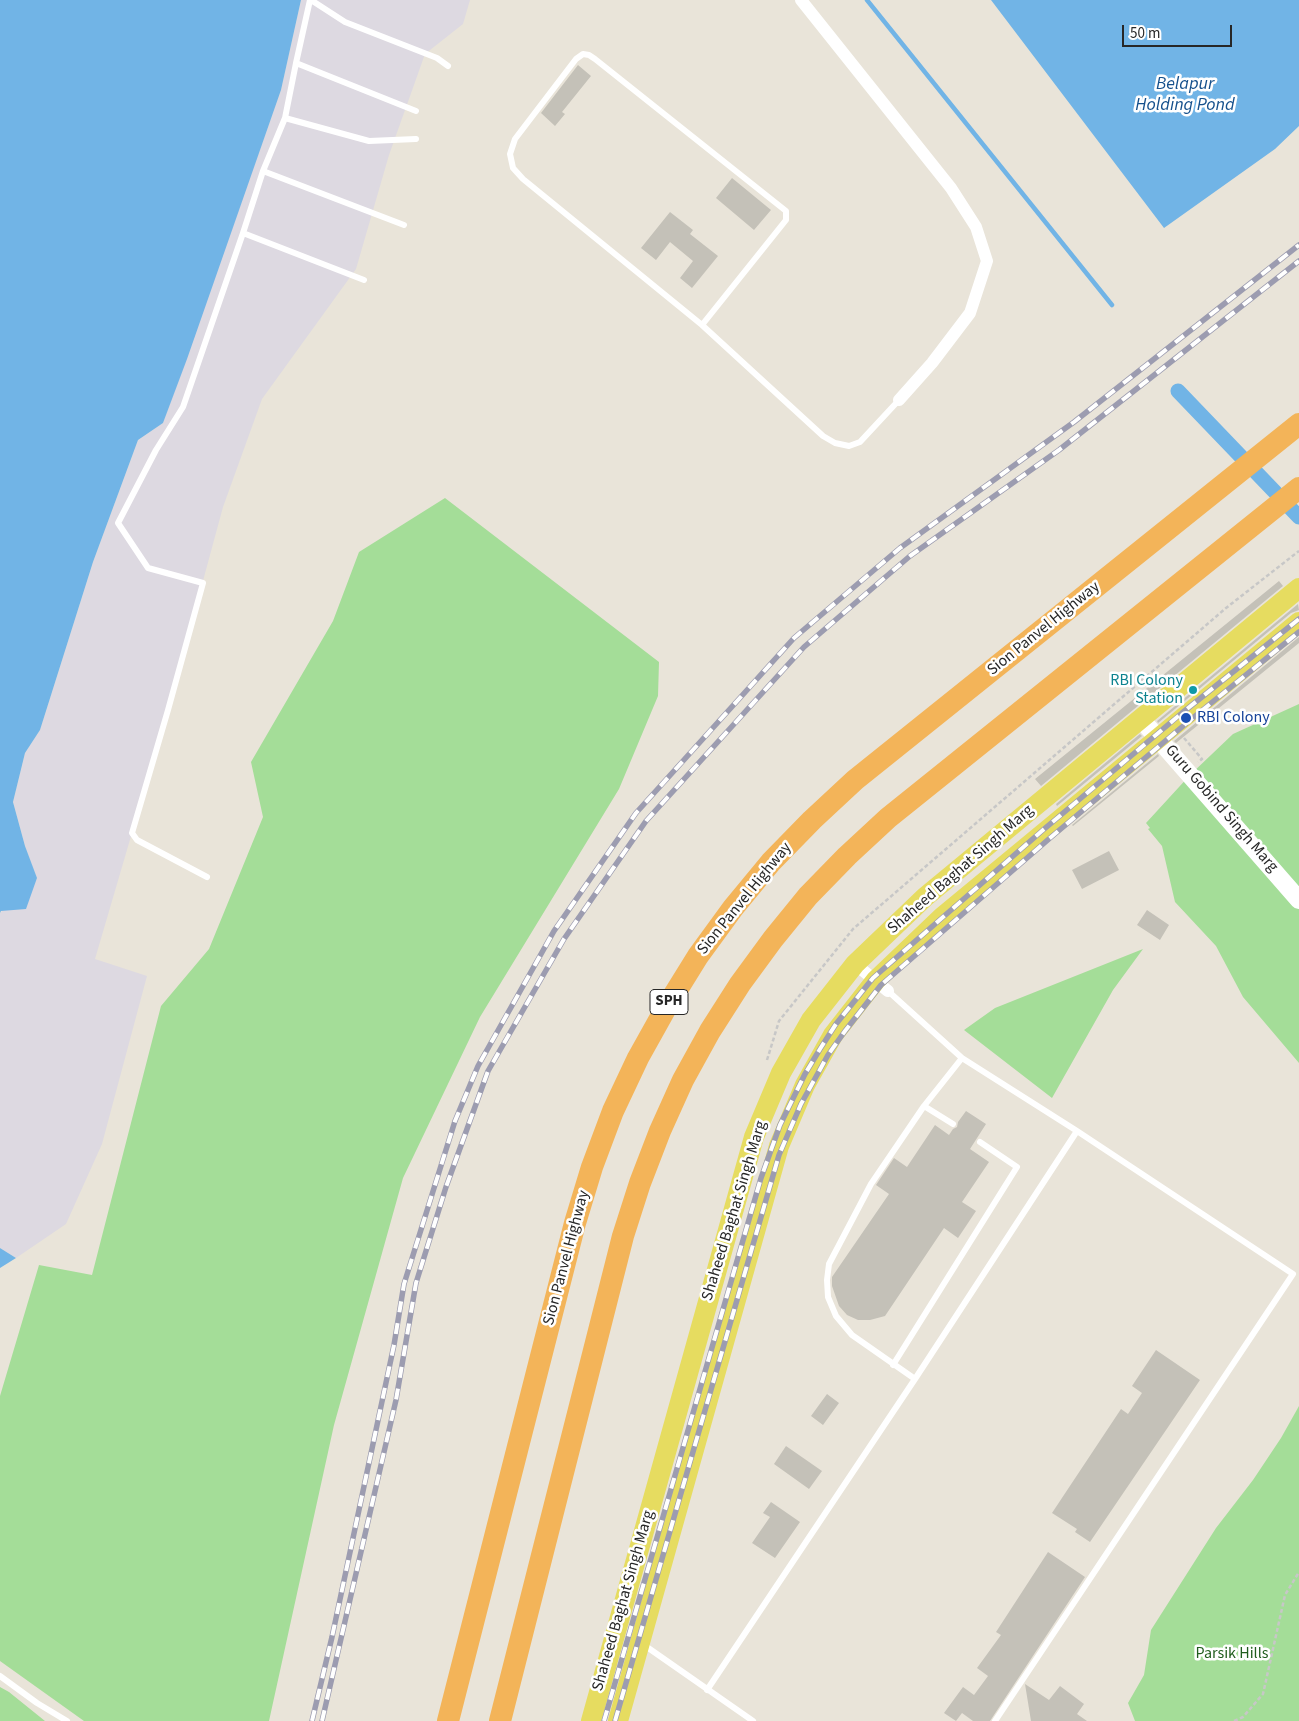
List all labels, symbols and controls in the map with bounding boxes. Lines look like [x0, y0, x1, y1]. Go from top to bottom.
scale bar [1124, 15, 1234, 47]
text: 50 m [1130, 23, 1160, 44]
water label: Belapur Holding Pond [1135, 74, 1235, 116]
street label: Sion Panvel Highway [984, 578, 1104, 680]
place label: RBI Colony Station [1110, 671, 1183, 709]
marker: RBI Colony Station [1187, 684, 1199, 696]
place label: RBI Colony [1197, 708, 1270, 728]
marker: RBI Colony [1179, 711, 1193, 725]
street label: Guru Gobind Singh Marg [1160, 741, 1282, 877]
street label: Shaheed Baghat Singh Marg [884, 801, 1038, 939]
street label: Sion Panvel Highway [694, 839, 796, 959]
road number: SPH [650, 990, 688, 1014]
street label: Shaheed Baghat Singh Marg [698, 1119, 772, 1303]
street label: Sion Panvel Highway [540, 1188, 594, 1328]
street label: Shaheed Baghat Singh Marg [589, 1508, 659, 1694]
park label: Parsik Hills [1196, 1644, 1268, 1664]

